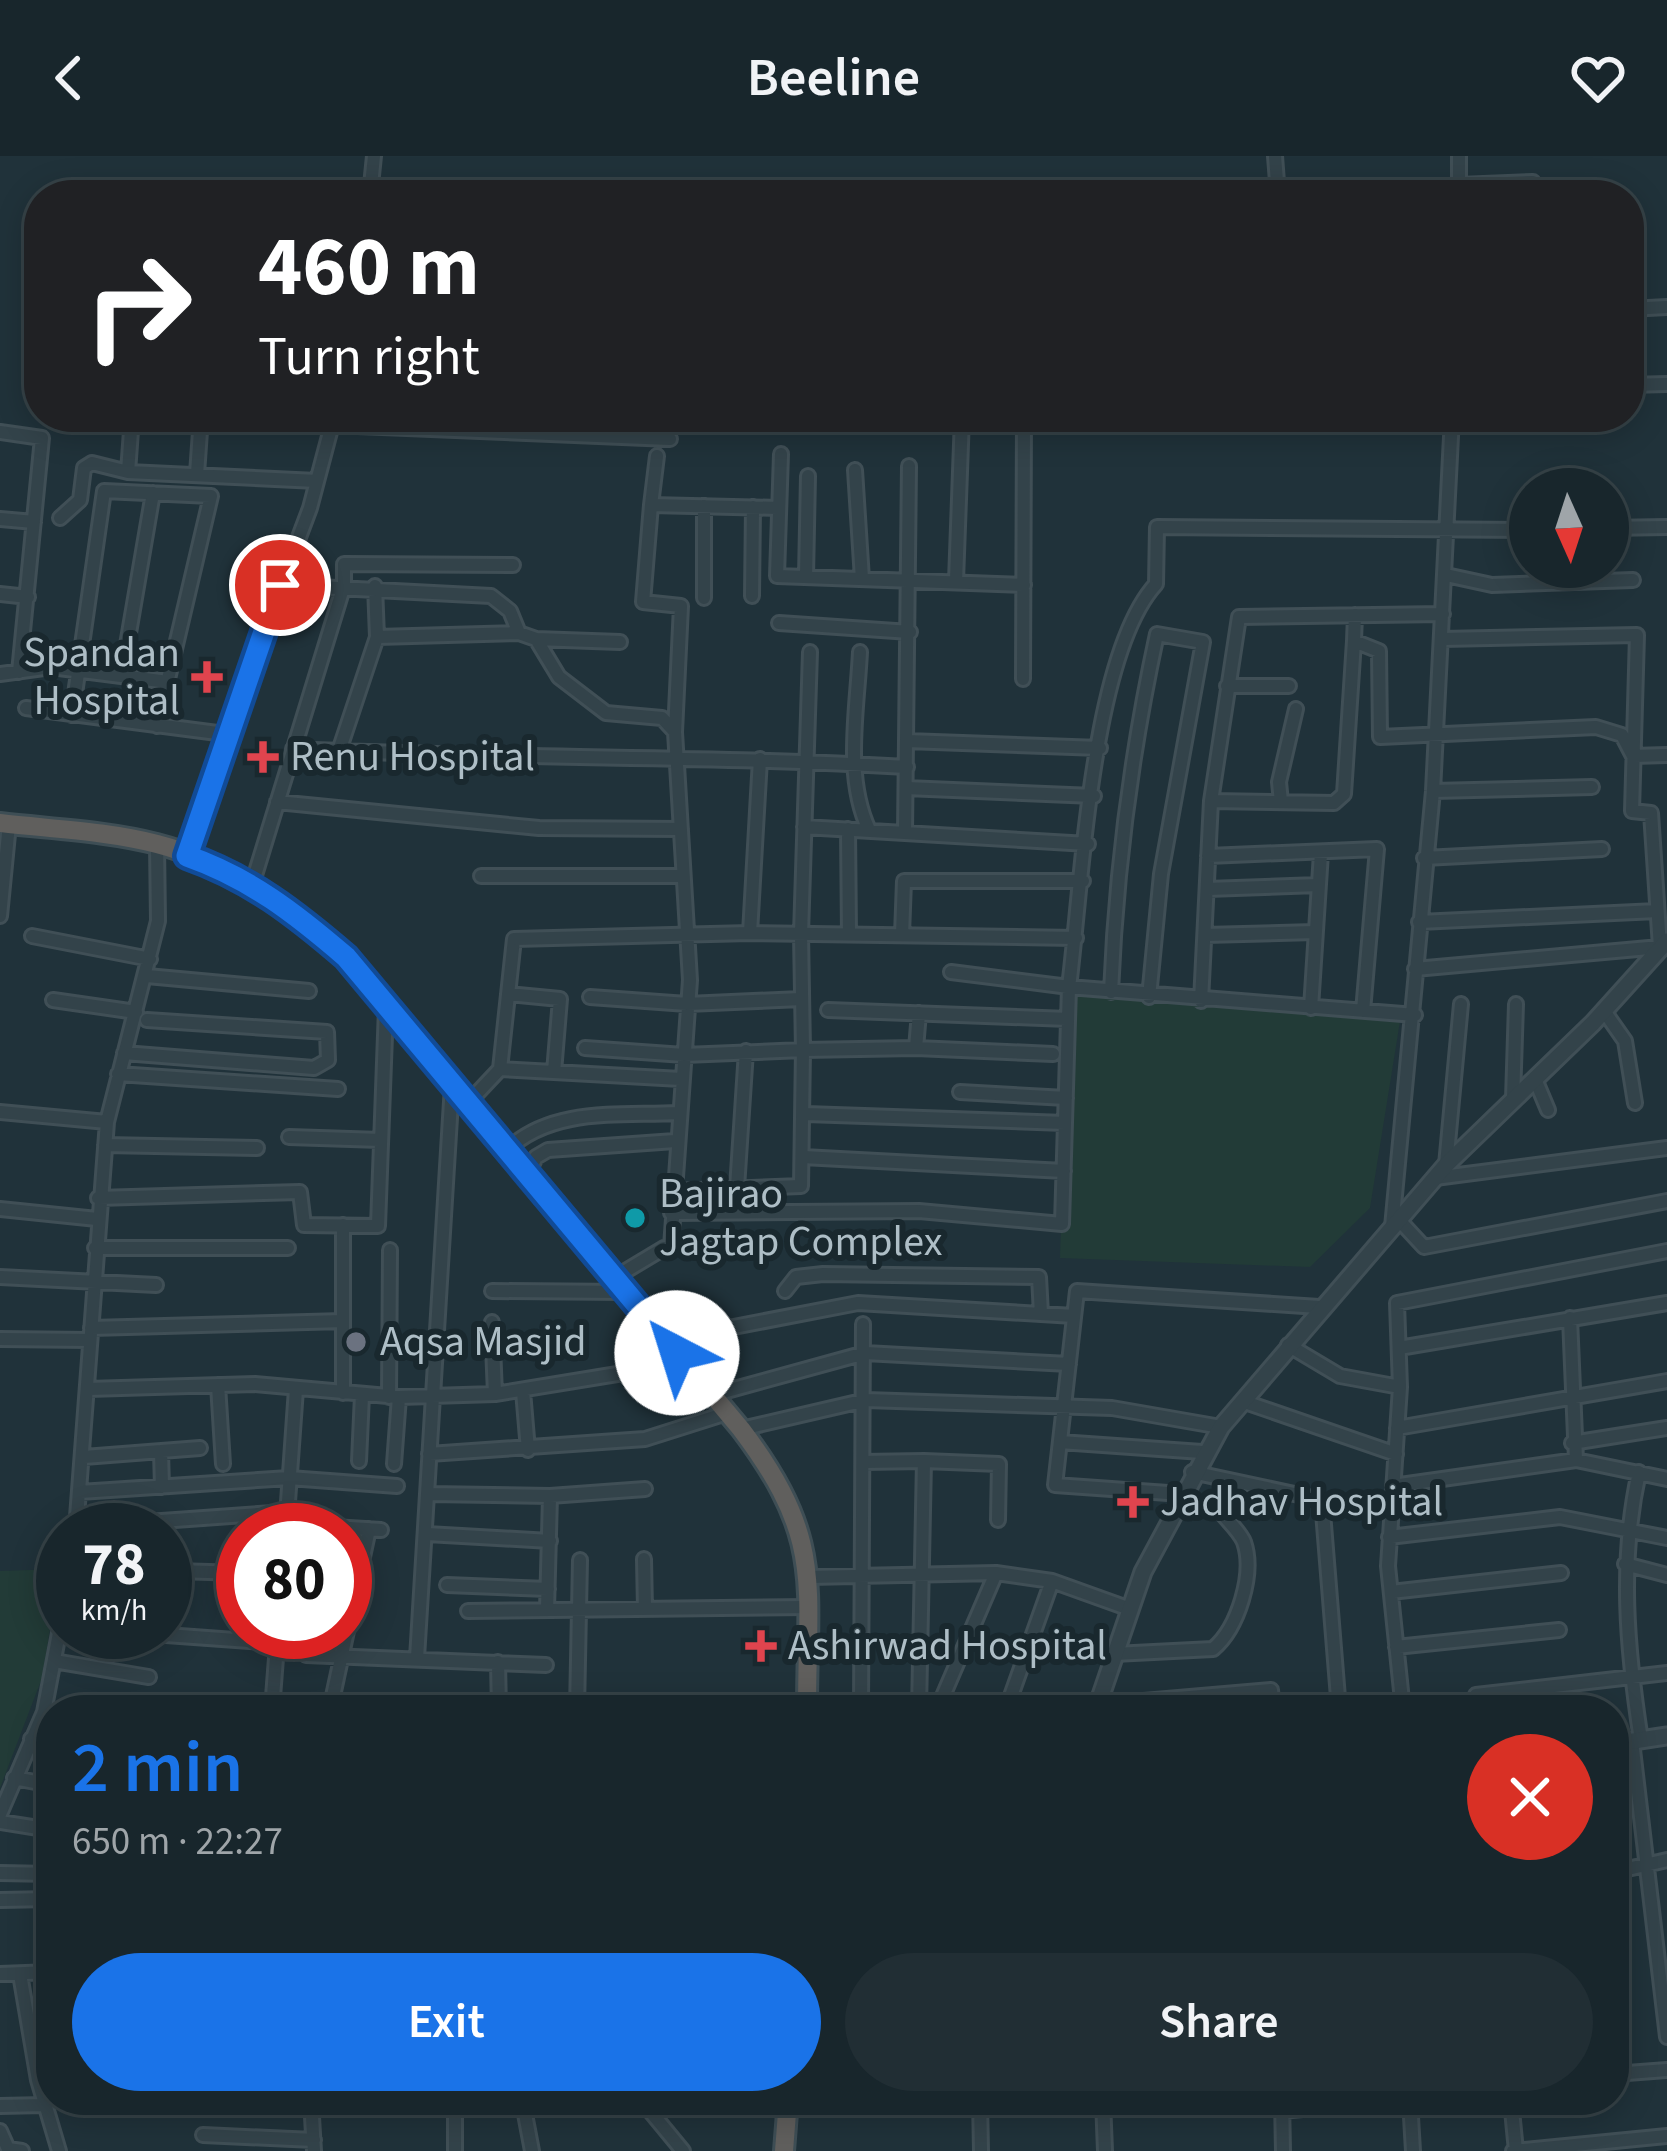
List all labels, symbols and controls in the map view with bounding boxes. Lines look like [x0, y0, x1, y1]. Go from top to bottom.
text: Beeline [747, 40, 920, 117]
icon: back [36, 45, 102, 111]
icon: heart [1565, 45, 1631, 111]
text: 460 m [258, 208, 480, 328]
icon: right [60, 228, 216, 384]
text: Turn right [258, 319, 480, 396]
north arrow [1509, 468, 1629, 588]
map controls [1509, 468, 1629, 588]
pin [229, 534, 331, 636]
icon: arrive [247, 552, 313, 618]
place label: Spandan Hospital [23, 623, 180, 731]
marker: Spandan Hospital [191, 661, 223, 693]
place label: Renu Hospital [290, 727, 535, 787]
marker: Renu Hospital [247, 741, 279, 773]
place label: Bajirao Jagtap Complex [659, 1164, 943, 1272]
marker: Bajirao Jagtap Complex [622, 1205, 648, 1231]
position arrow [614, 1290, 740, 1416]
place label: Aqsa Masjid [380, 1312, 587, 1372]
marker: Aqsa Masjid [343, 1329, 369, 1355]
place label: Jadhav Hospital [1160, 1472, 1443, 1532]
marker: Jadhav Hospital [1117, 1486, 1149, 1518]
speed limit sign: 80 [216, 1503, 372, 1659]
text: 78 [82, 1523, 146, 1608]
text: km/h [81, 1589, 147, 1632]
place label: Ashirwad Hospital [788, 1616, 1107, 1676]
marker: Ashirwad Hospital [745, 1630, 777, 1662]
text: 2 min [72, 1717, 243, 1820]
button: close [1467, 1734, 1593, 1860]
text: 650 m · 22:27 [72, 1814, 283, 1870]
button: Exit [72, 1953, 821, 2091]
button: Share [845, 1953, 1593, 2091]

